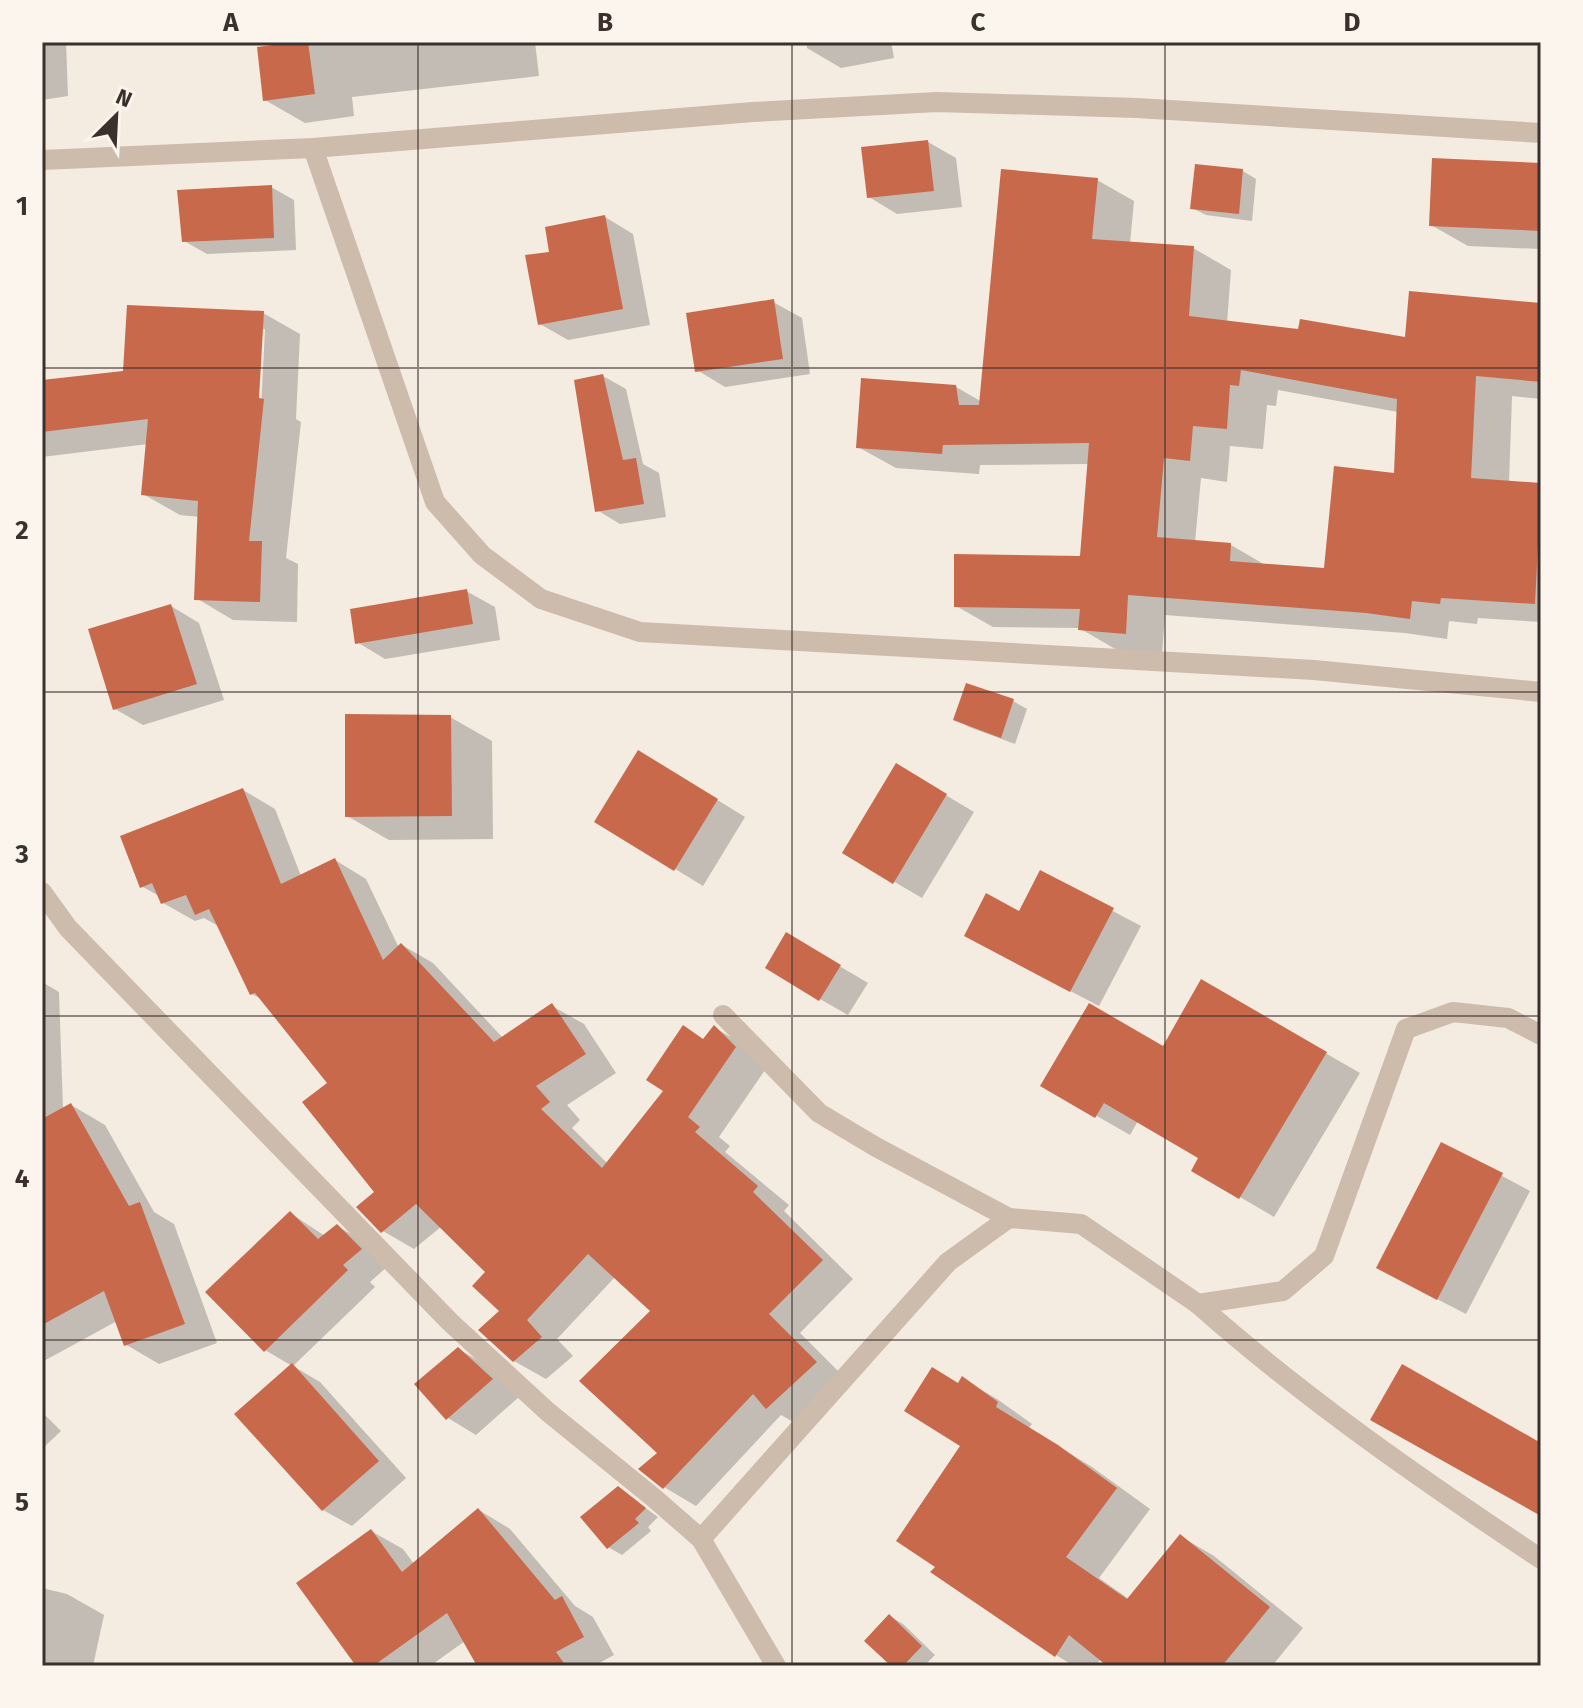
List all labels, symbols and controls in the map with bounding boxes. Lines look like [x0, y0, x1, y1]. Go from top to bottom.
text: A [222, 7, 239, 38]
text: B [597, 7, 613, 38]
text: C [971, 7, 986, 38]
text: D [1344, 7, 1361, 38]
north arrow [76, 76, 156, 156]
text: N [112, 83, 136, 113]
text: 1 [16, 191, 28, 222]
text: 2 [15, 515, 29, 546]
text: 3 [14, 839, 29, 870]
text: 4 [15, 1163, 30, 1194]
text: 5 [15, 1487, 29, 1518]

